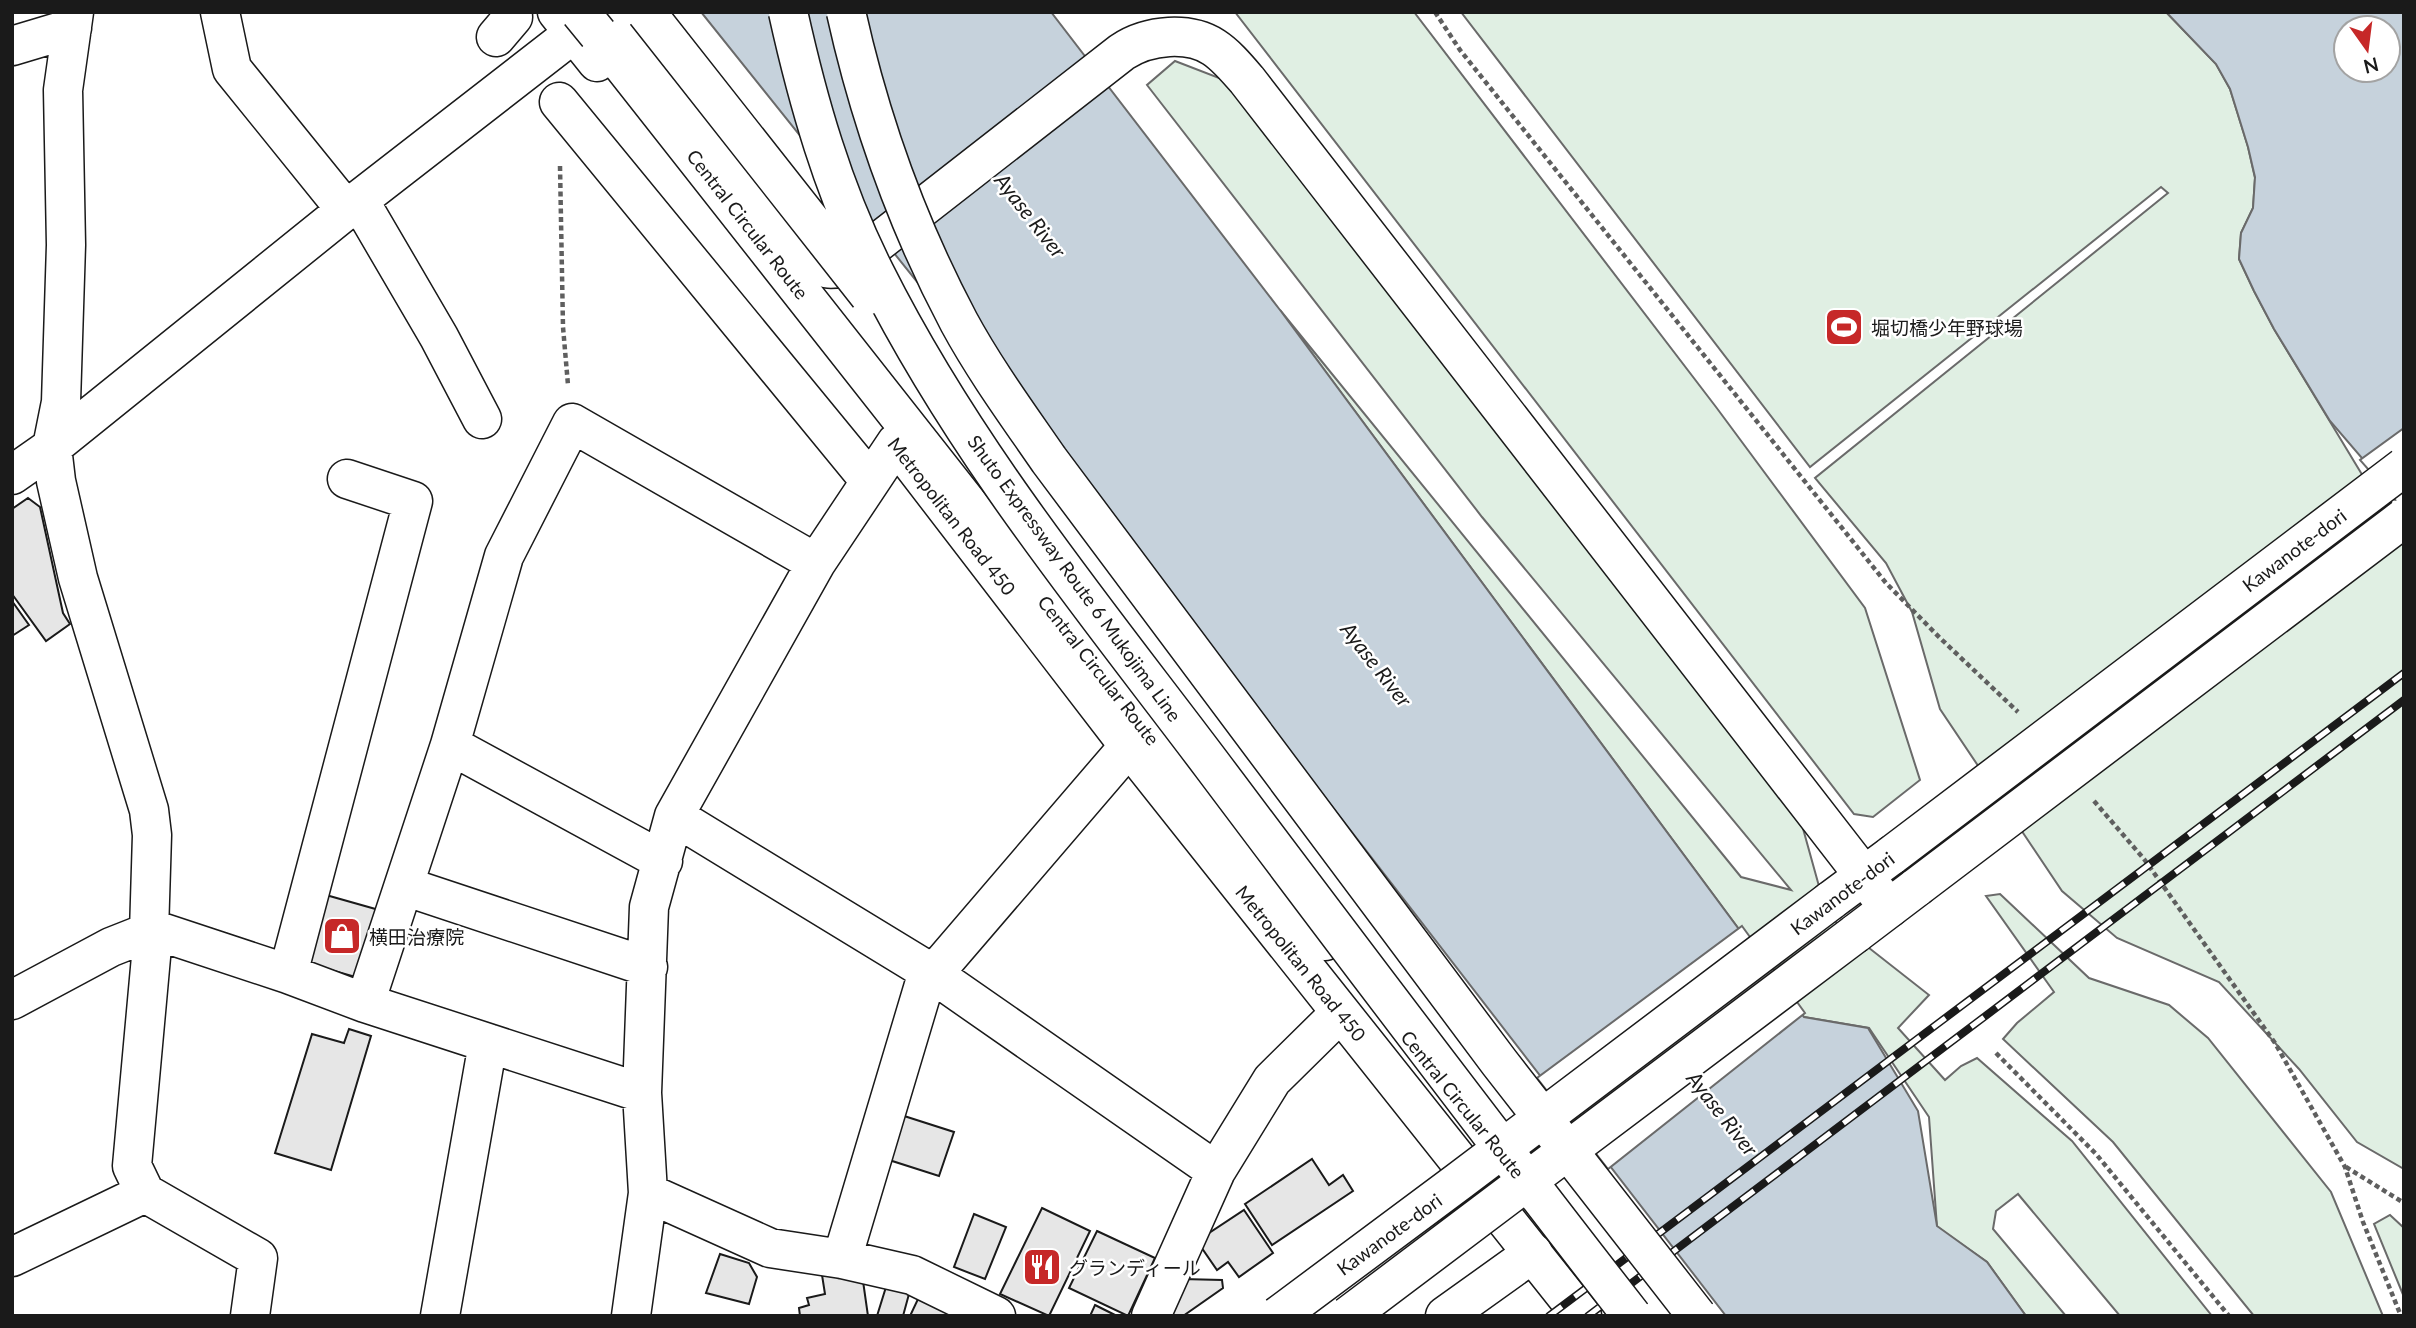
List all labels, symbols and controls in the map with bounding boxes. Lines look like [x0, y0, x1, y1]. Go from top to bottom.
north arrow [2332, 14, 2402, 84]
text: N [2361, 53, 2381, 79]
street label: Central Circular Route [682, 145, 814, 303]
water label: Ayase River [990, 167, 1072, 263]
sports icon: 堀切橋少年野球場 [1823, 306, 1865, 348]
place label: 堀切橋少年野球場 [1871, 316, 2023, 339]
street label: Shuto Expressway Route 6 Mukojima Line [963, 430, 1187, 726]
street label: Metropolitan Road 450 [883, 433, 1021, 599]
street label: Kawanote-dori [2238, 503, 2350, 597]
street label: Central Circular Route [1033, 591, 1165, 749]
water label: Ayase River [1336, 616, 1418, 712]
street label: Kawanote-dori [1786, 846, 1898, 940]
street label: Metropolitan Road 450 [1231, 881, 1371, 1045]
shop icon: 横田治療院 [321, 915, 363, 957]
place label: 横田治療院 [369, 925, 464, 948]
street label: Central Circular Route [1396, 1025, 1530, 1183]
water label: Ayase River [1682, 1065, 1764, 1161]
street label: Kawanote-dori [1332, 1188, 1446, 1280]
restaurant icon: グランディール [1021, 1246, 1063, 1288]
place label: グランディール [1069, 1256, 1201, 1279]

